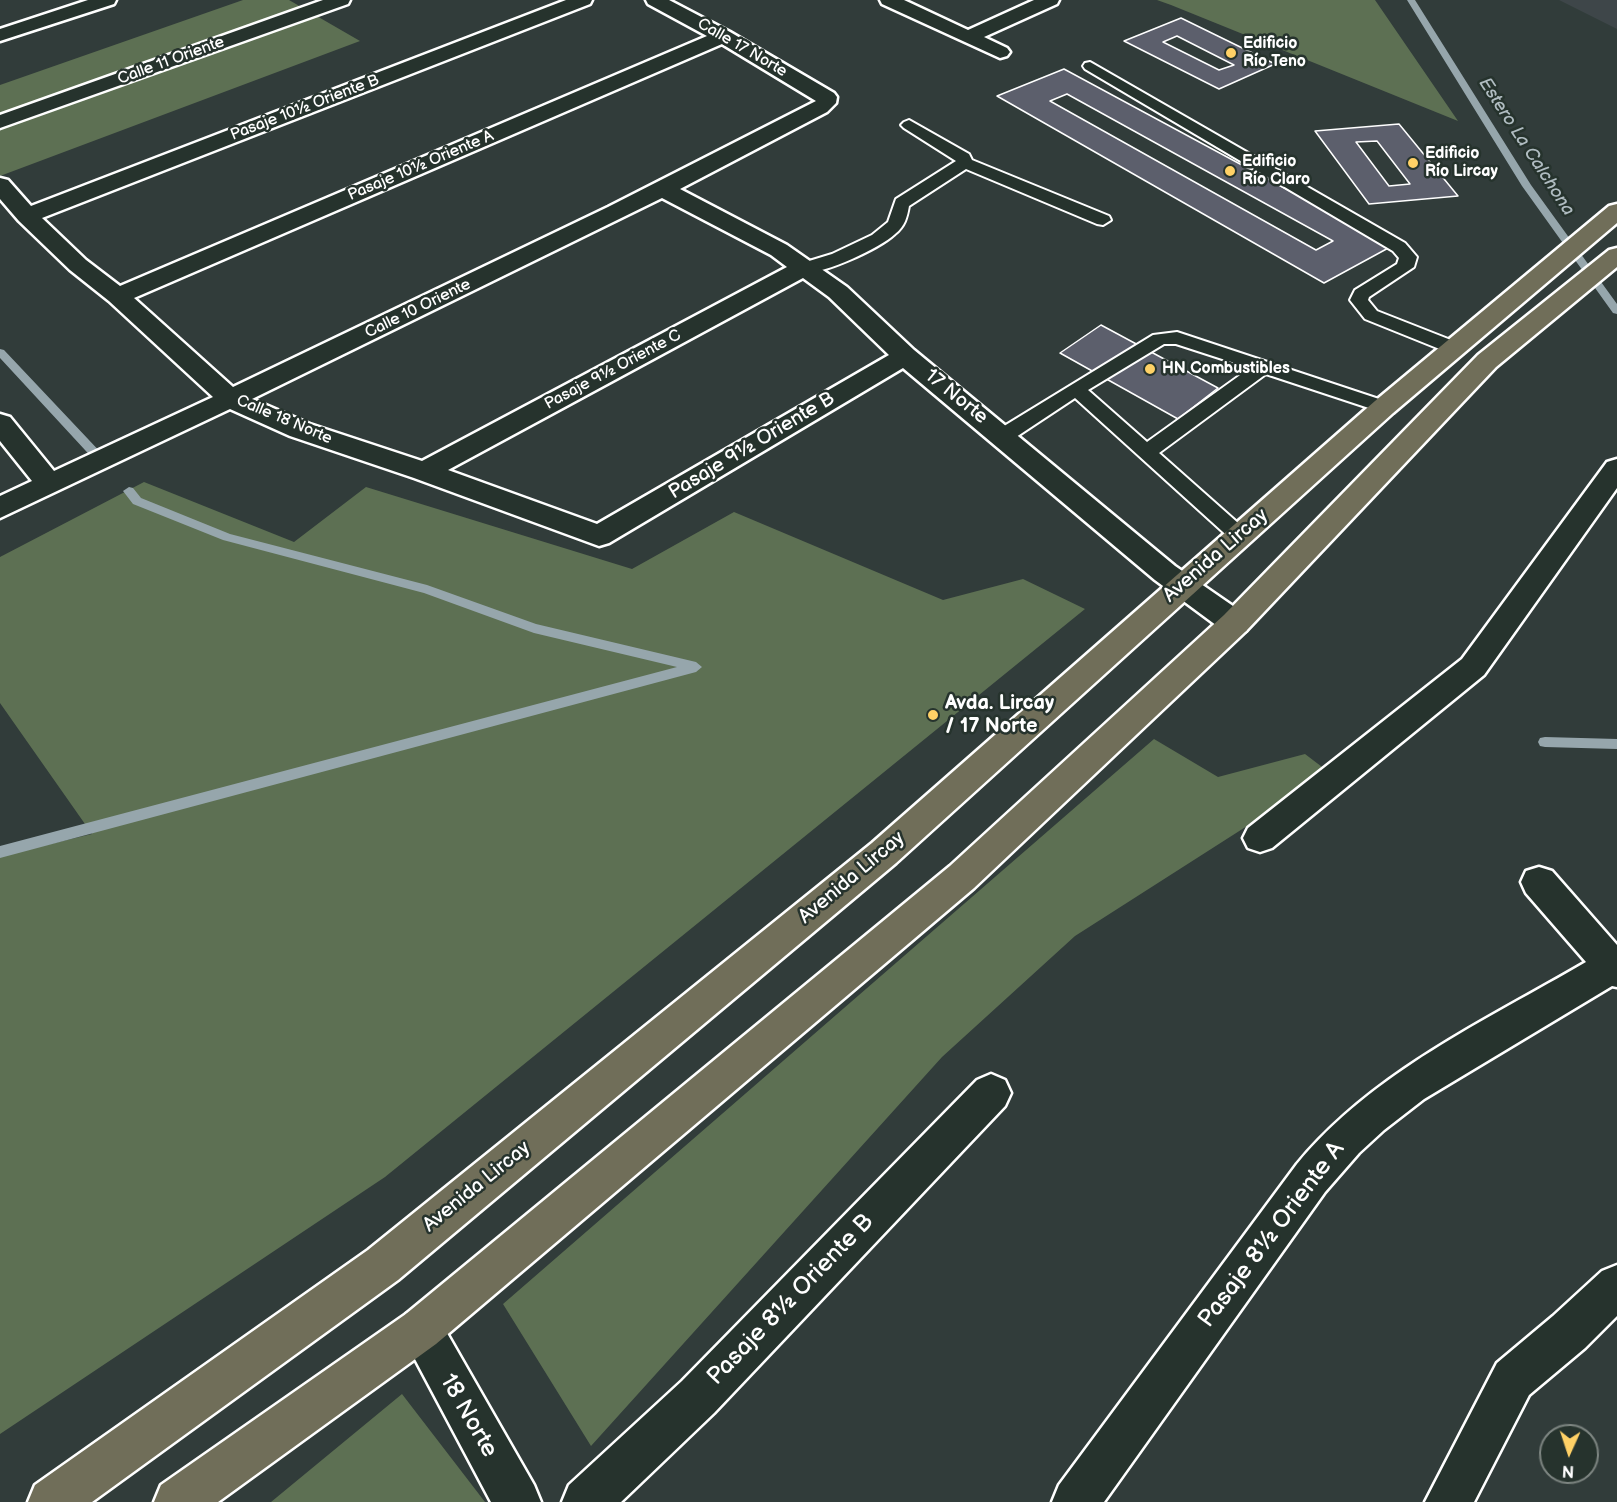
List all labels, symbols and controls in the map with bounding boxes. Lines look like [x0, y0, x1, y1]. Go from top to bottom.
street label: Calle 17 Norte [694, 15, 790, 81]
street label: Calle 11 Oriente [115, 33, 227, 89]
place label: Edificio Río Teno [1243, 34, 1306, 72]
marker: Edificio Río Teno [1224, 46, 1238, 60]
street label: Pasaje 10½ Oriente B [228, 71, 382, 145]
water label: Estero La Calchona [1473, 74, 1579, 220]
street label: Pasaje 10½ Oriente A [345, 127, 497, 205]
place label: Edificio Río Lircay [1425, 144, 1498, 182]
place label: Edificio Río Claro [1242, 152, 1310, 190]
marker: Edificio Río Lircay [1406, 156, 1420, 170]
marker: Edificio Río Claro [1223, 164, 1237, 178]
street label: Calle 10 Oriente [362, 275, 474, 343]
street label: Pasaje 9½ Oriente C [542, 326, 684, 414]
place label: HN Combustibles [1162, 359, 1290, 379]
marker: HN Combustibles [1143, 362, 1157, 376]
street label: 17 Norte [920, 364, 992, 430]
street label: Pasaje 9½ Oriente B [665, 387, 839, 505]
street label: Calle 18 Norte [233, 391, 335, 449]
street label: Avenida Lircay [1159, 504, 1273, 608]
place label: Avda. Lircay / 17 Norte [945, 692, 1054, 739]
marker: Avda. Lircay / 17 Norte [926, 708, 940, 722]
street label: Avenida Lircay [794, 827, 910, 929]
street label: Avenida Lircay [419, 1136, 535, 1238]
street label: Pasaje 8½ Oriente A [1193, 1136, 1351, 1334]
street label: Pasaje 8½ Oriente B [702, 1208, 880, 1392]
street label: 18 Norte [433, 1369, 503, 1463]
north arrow [1539, 1424, 1599, 1484]
text: N [1562, 1461, 1575, 1480]

